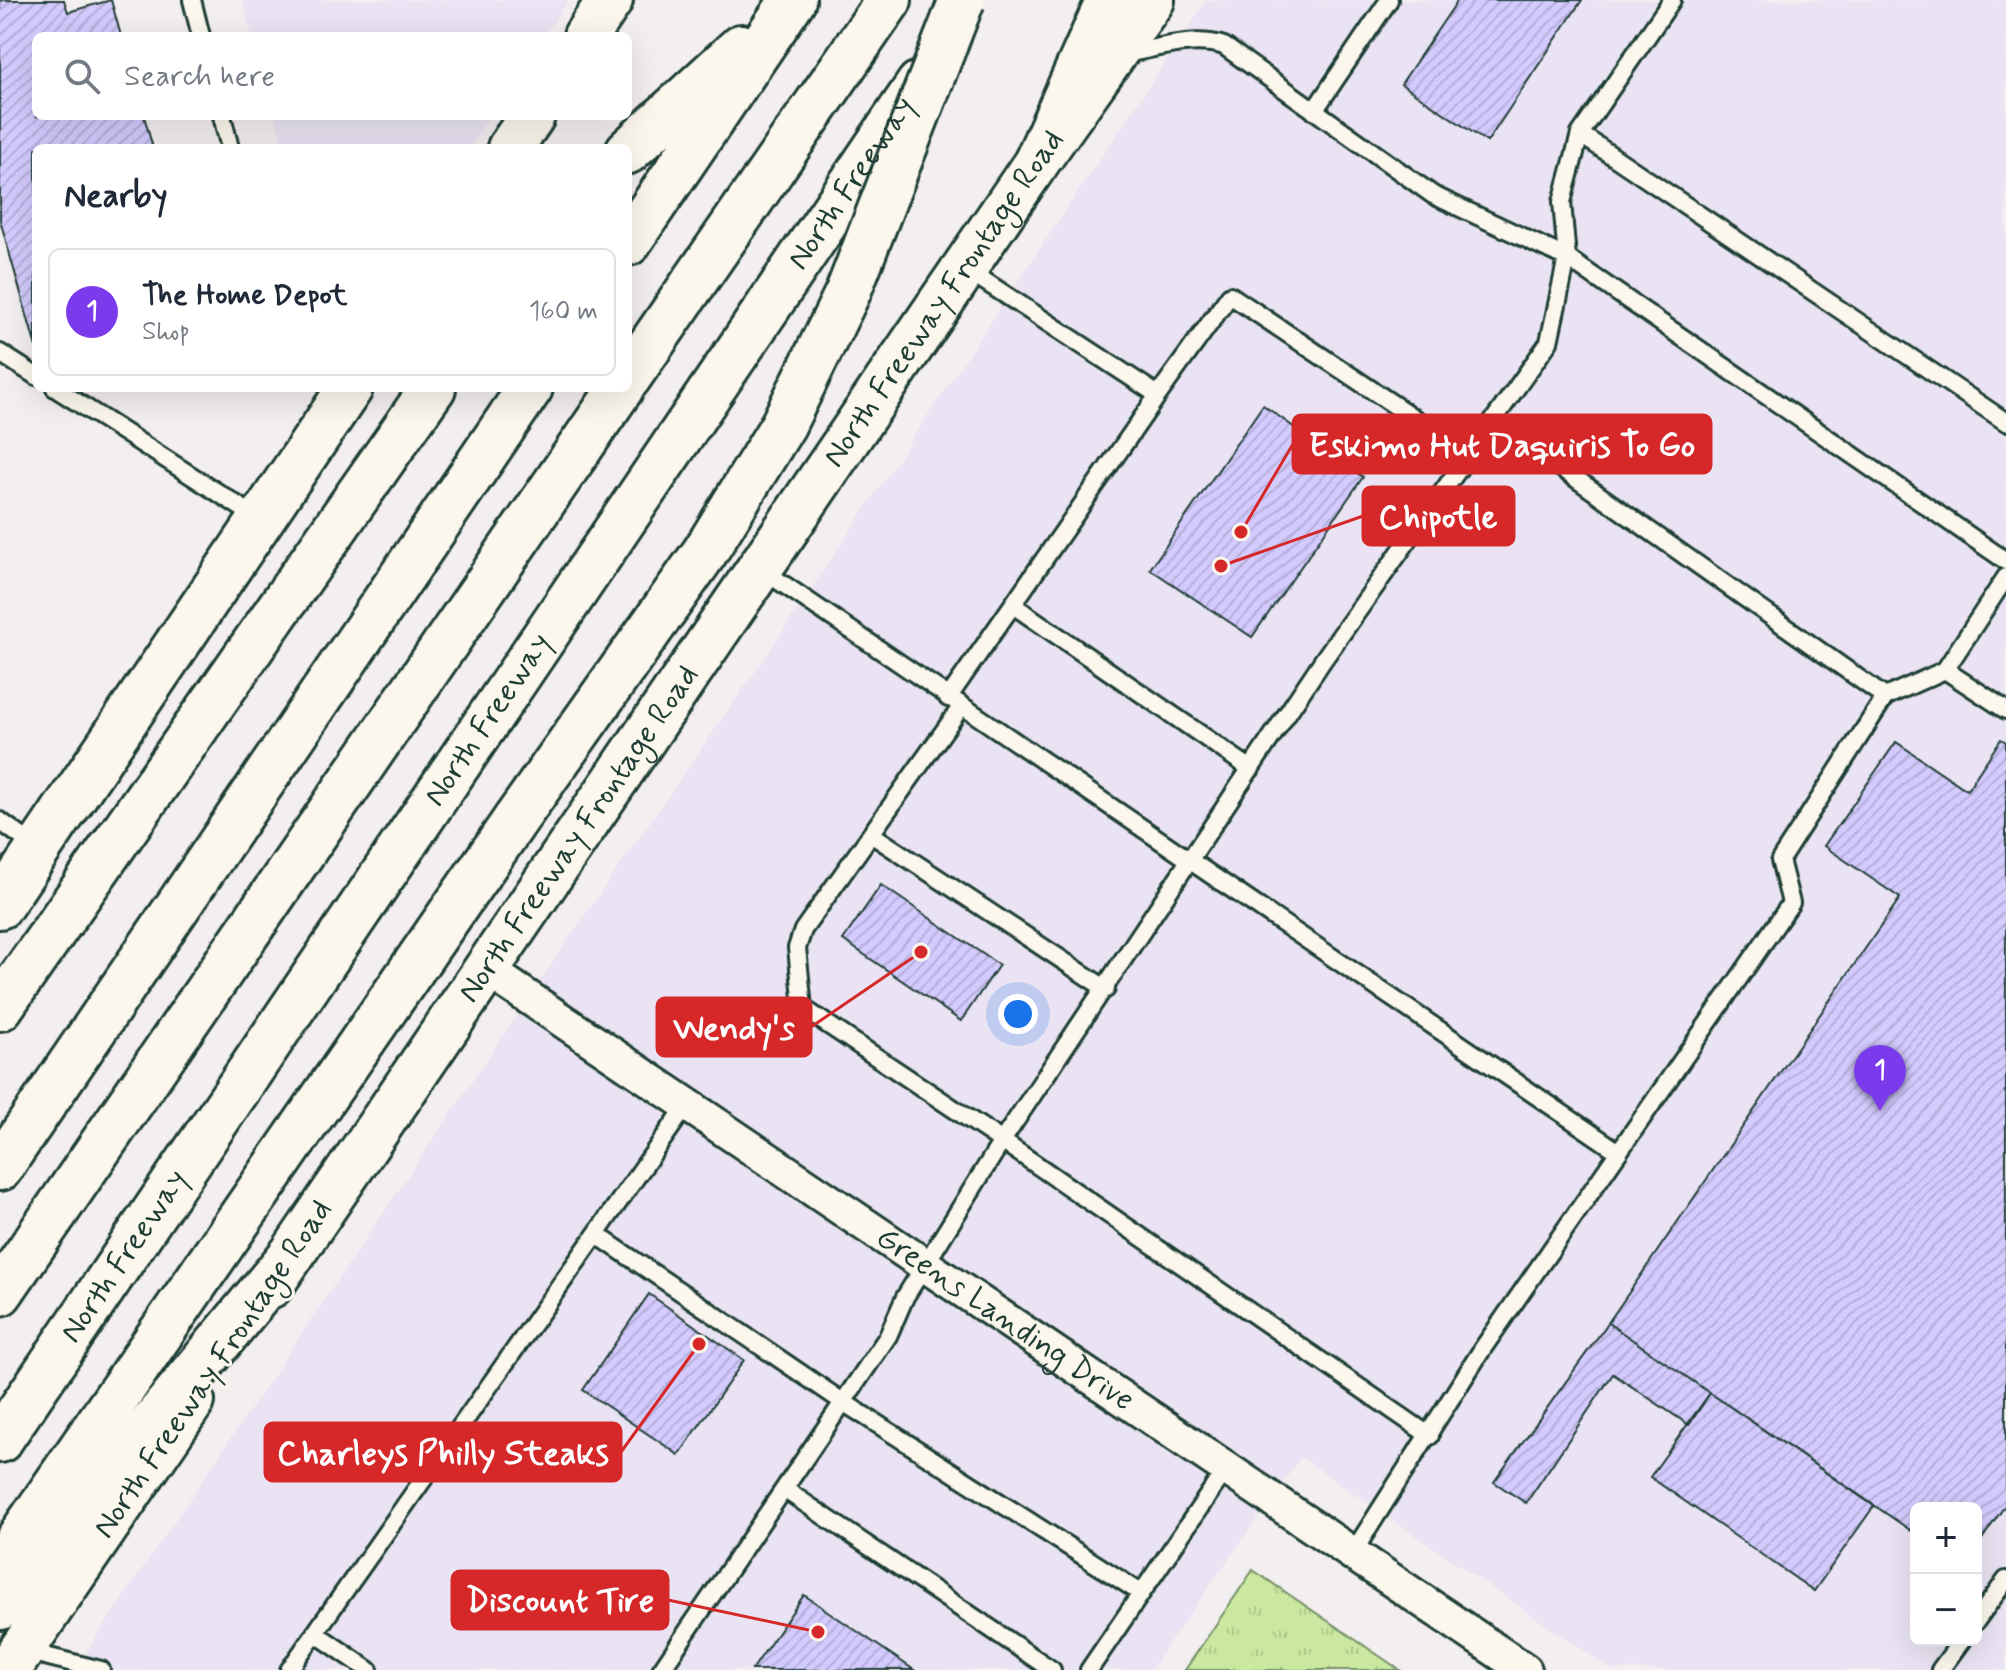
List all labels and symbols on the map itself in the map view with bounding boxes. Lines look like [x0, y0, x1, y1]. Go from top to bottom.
street label: North Freeway [778, 88, 925, 278]
street label: North Freeway Frontage Road [814, 121, 1074, 476]
callout: Eskimo Hut Daquiris To Go [1293, 415, 1711, 473]
text: Eskimo Hut Daquiris To Go [1309, 424, 1695, 469]
callout: Chipotle [1363, 487, 1514, 545]
text: Chipotle [1379, 496, 1497, 541]
street label: North Freeway [414, 625, 562, 815]
street label: North Freeway Frontage Road [448, 657, 709, 1011]
your location [998, 994, 1038, 1034]
callout: Wendy's [657, 998, 811, 1056]
text: Wendy's [673, 1007, 795, 1052]
pin: 1 [1854, 1045, 1906, 1111]
street label: North Freeway [51, 1161, 198, 1351]
street label: North Freeway Frontage Road [84, 1191, 344, 1548]
street label: Greens Landing Drive [867, 1217, 1142, 1421]
callout: Charleys Philly Steaks [265, 1423, 621, 1481]
text: Charleys Philly Steaks [277, 1432, 609, 1477]
callout: Discount Tire [452, 1571, 668, 1629]
text: Discount Tire [466, 1579, 654, 1624]

